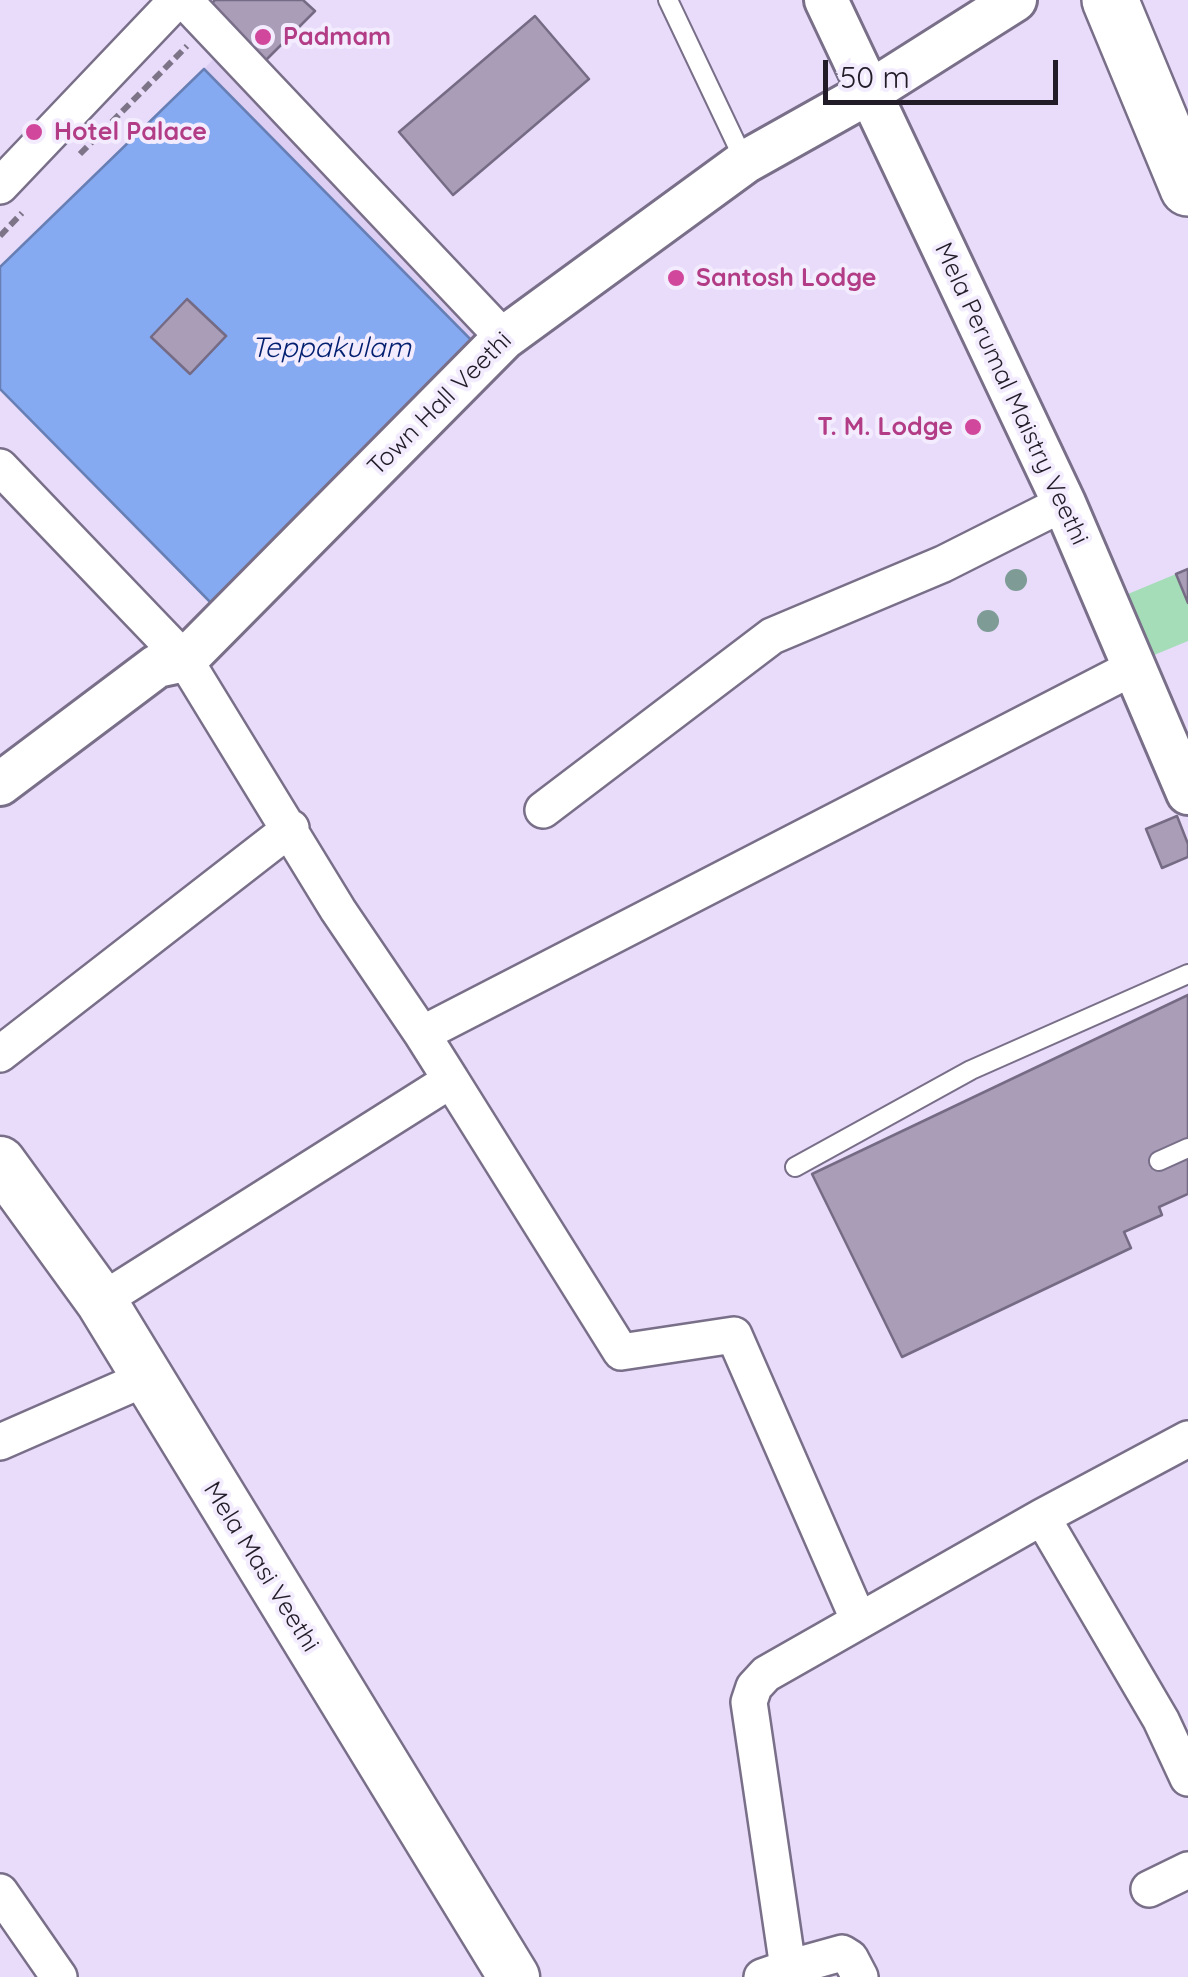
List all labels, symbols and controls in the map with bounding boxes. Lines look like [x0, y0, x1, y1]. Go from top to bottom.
place label: Padmam [283, 22, 391, 52]
marker: Padmam [252, 26, 274, 48]
scale bar [828, 40, 1063, 102]
text: 50 m [840, 58, 910, 96]
place label: Hotel Palace [54, 117, 207, 147]
marker: Hotel Palace [23, 121, 45, 143]
street label: Mela Perumal Maistry Veethi [928, 238, 1094, 550]
place label: Santosh Lodge [696, 263, 876, 293]
marker: Santosh Lodge [665, 267, 687, 289]
street label: Town Hall Veethi [362, 326, 518, 482]
water label: Teppakulam [251, 332, 411, 366]
place label: T. M. Lodge [817, 412, 953, 442]
marker: T. M. Lodge [962, 416, 984, 438]
street label: Mela Masi Veethi [197, 1477, 325, 1657]

